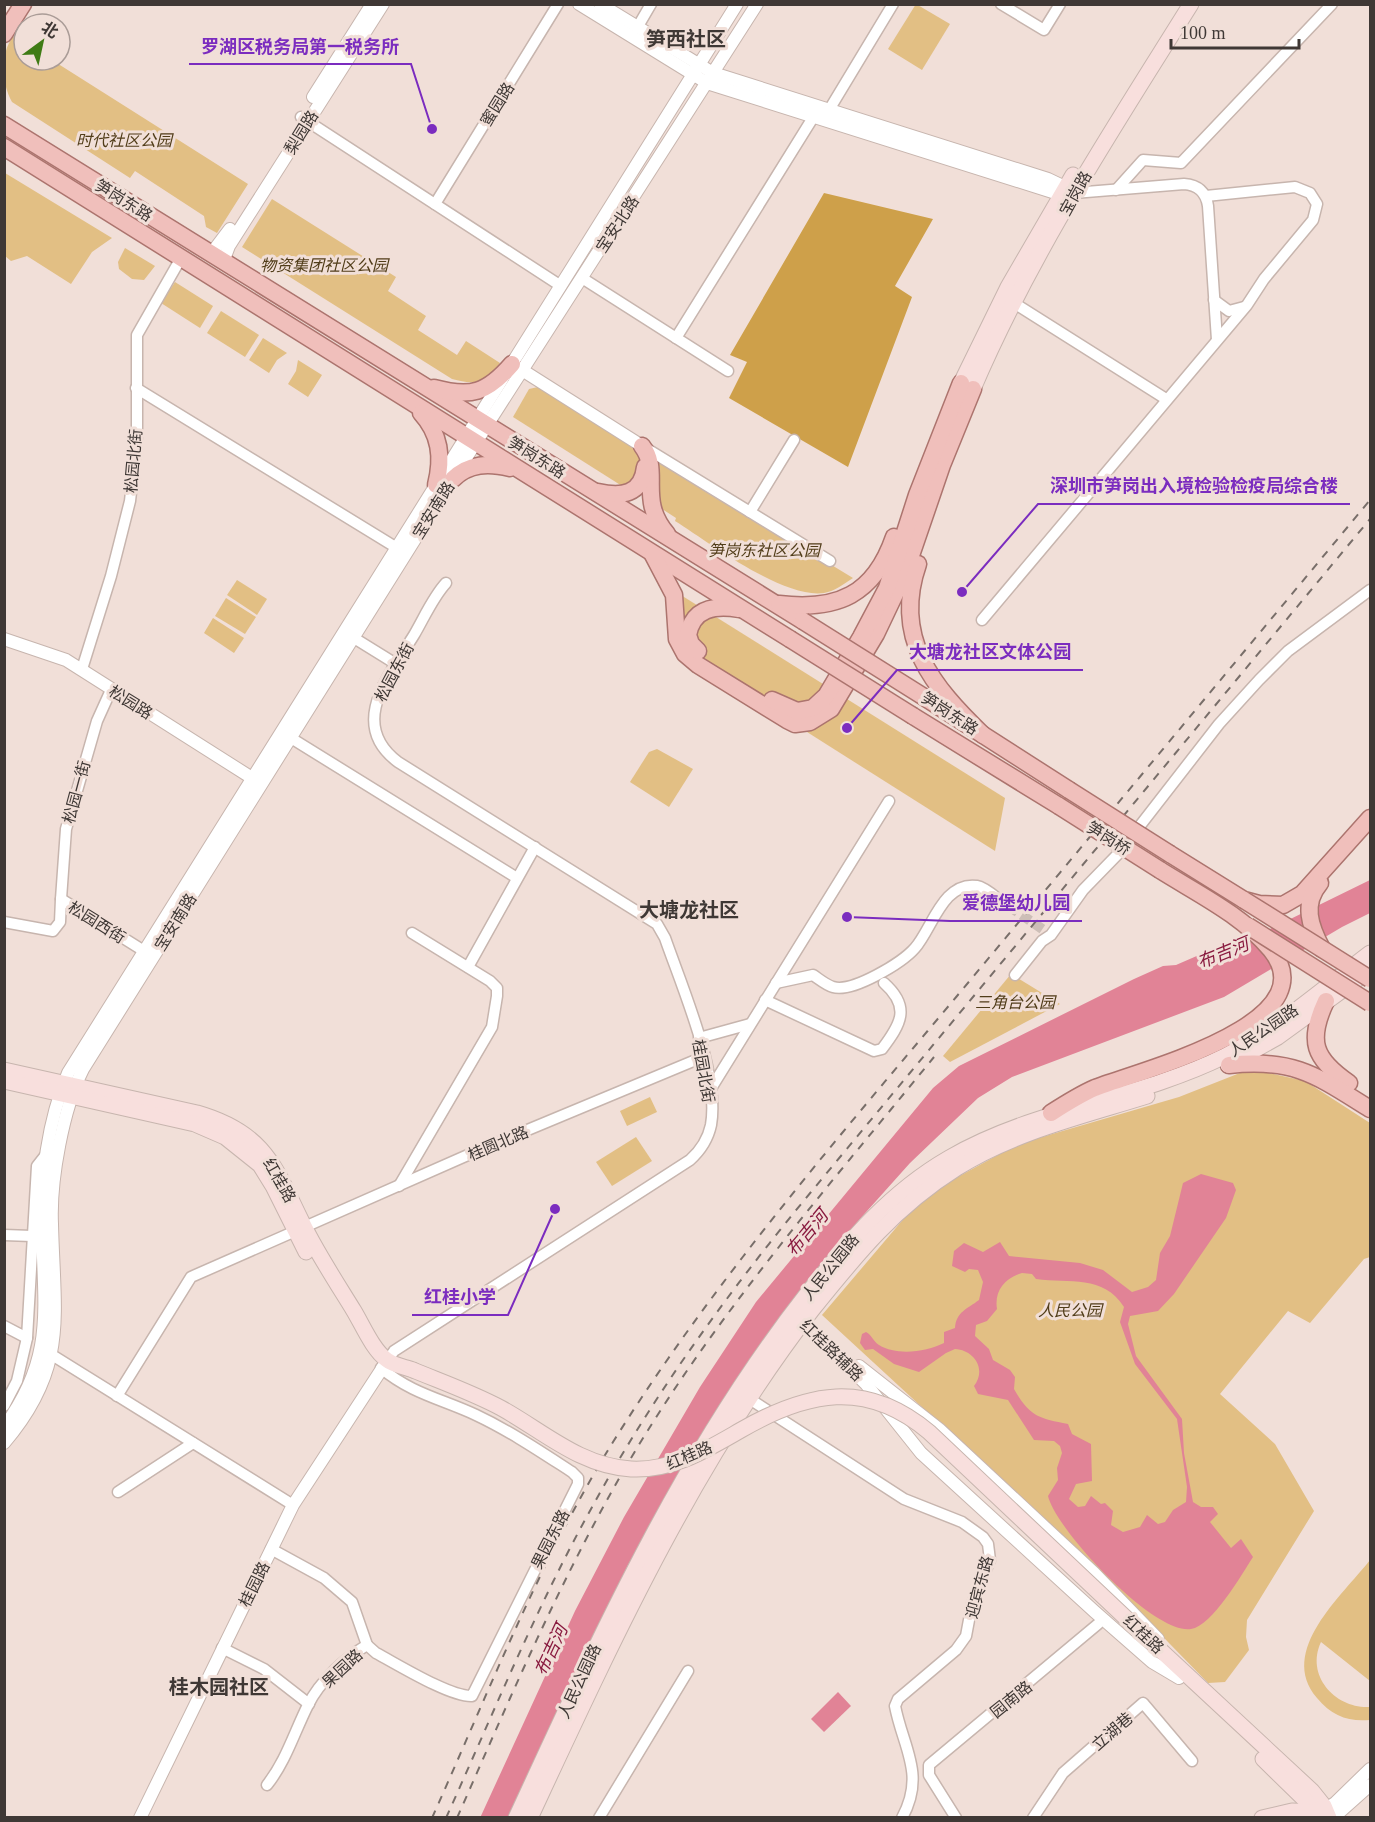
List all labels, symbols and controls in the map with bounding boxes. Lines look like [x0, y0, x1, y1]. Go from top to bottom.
north arrow [12, 12, 72, 72]
scale bar [1171, 12, 1298, 50]
text: 北 [39, 18, 61, 41]
text: 100 m [1180, 23, 1226, 43]
callout: 罗湖区税务局第一税务所 [189, 28, 411, 64]
district label: 笋西社区 [646, 28, 726, 50]
text: 罗湖区税务局第一税务所 [201, 37, 399, 57]
street label: 蜜园路 [477, 79, 517, 129]
street label: 梨园路 [281, 107, 321, 157]
park label: 时代社区公园 [76, 132, 174, 149]
street label: 宝岗路 [1056, 168, 1095, 218]
street label: 笋岗东路 [92, 176, 155, 225]
street label: 宝安北路 [593, 193, 642, 256]
park label: 物资集团社区公园 [260, 257, 390, 274]
street label: 松园北街 [122, 428, 145, 494]
street label: 笋岗东路 [505, 433, 568, 482]
callout: 深圳市笋岗出入境检验检疫局综合楼 [1038, 468, 1350, 504]
text: 深圳市笋岗出入境检验检疫局综合楼 [1050, 476, 1338, 496]
street label: 宝安南路 [409, 479, 458, 542]
park label: 笋岗东社区公园 [708, 542, 822, 559]
callout: 大塘龙社区文体公园 [897, 634, 1083, 670]
street label: 松园东街 [372, 640, 417, 704]
text: 大塘龙社区文体公园 [909, 642, 1071, 662]
street label: 松园路 [106, 682, 156, 722]
street label: 笋岗东路 [918, 689, 981, 738]
street label: 松园一街 [60, 759, 93, 825]
street label: 笋岗桥 [1084, 818, 1134, 858]
callout: 爱德堡幼儿园 [950, 885, 1082, 921]
street label: 宝安南路 [151, 891, 200, 954]
text: 爱德堡幼儿园 [962, 893, 1070, 913]
street label: 松园西街 [65, 898, 128, 947]
district label: 大塘龙社区 [639, 899, 739, 921]
water label: 布吉河 [1194, 932, 1255, 972]
park label: 三角台公园 [975, 994, 1057, 1011]
street label: 人民公园路 [1225, 1001, 1301, 1060]
street label: 桂园北街 [690, 1038, 717, 1104]
street label: 桂圆北路 [465, 1123, 531, 1164]
street label: 红桂路 [260, 1155, 299, 1205]
water label: 布吉河 [782, 1204, 834, 1260]
street label: 人民公园路 [799, 1231, 862, 1304]
callout: 红桂小学 [412, 1279, 508, 1315]
text: 红桂小学 [424, 1287, 496, 1307]
park label: 人民公园 [1038, 1302, 1104, 1319]
street label: 红桂路辅路 [797, 1316, 866, 1384]
street label: 红桂路 [664, 1438, 715, 1473]
street label: 果园东路 [528, 1507, 573, 1572]
street label: 迎宾东路 [963, 1554, 996, 1620]
street label: 桂园路 [236, 1559, 273, 1610]
street label: 红桂路 [1120, 1612, 1167, 1657]
water label: 布吉河 [531, 1619, 573, 1679]
street label: 人民公园路 [555, 1641, 604, 1721]
street label: 果园路 [319, 1646, 366, 1691]
district label: 桂木园社区 [169, 1676, 269, 1698]
street label: 园南路 [987, 1678, 1035, 1721]
street label: 立湖巷 [1089, 1709, 1136, 1754]

